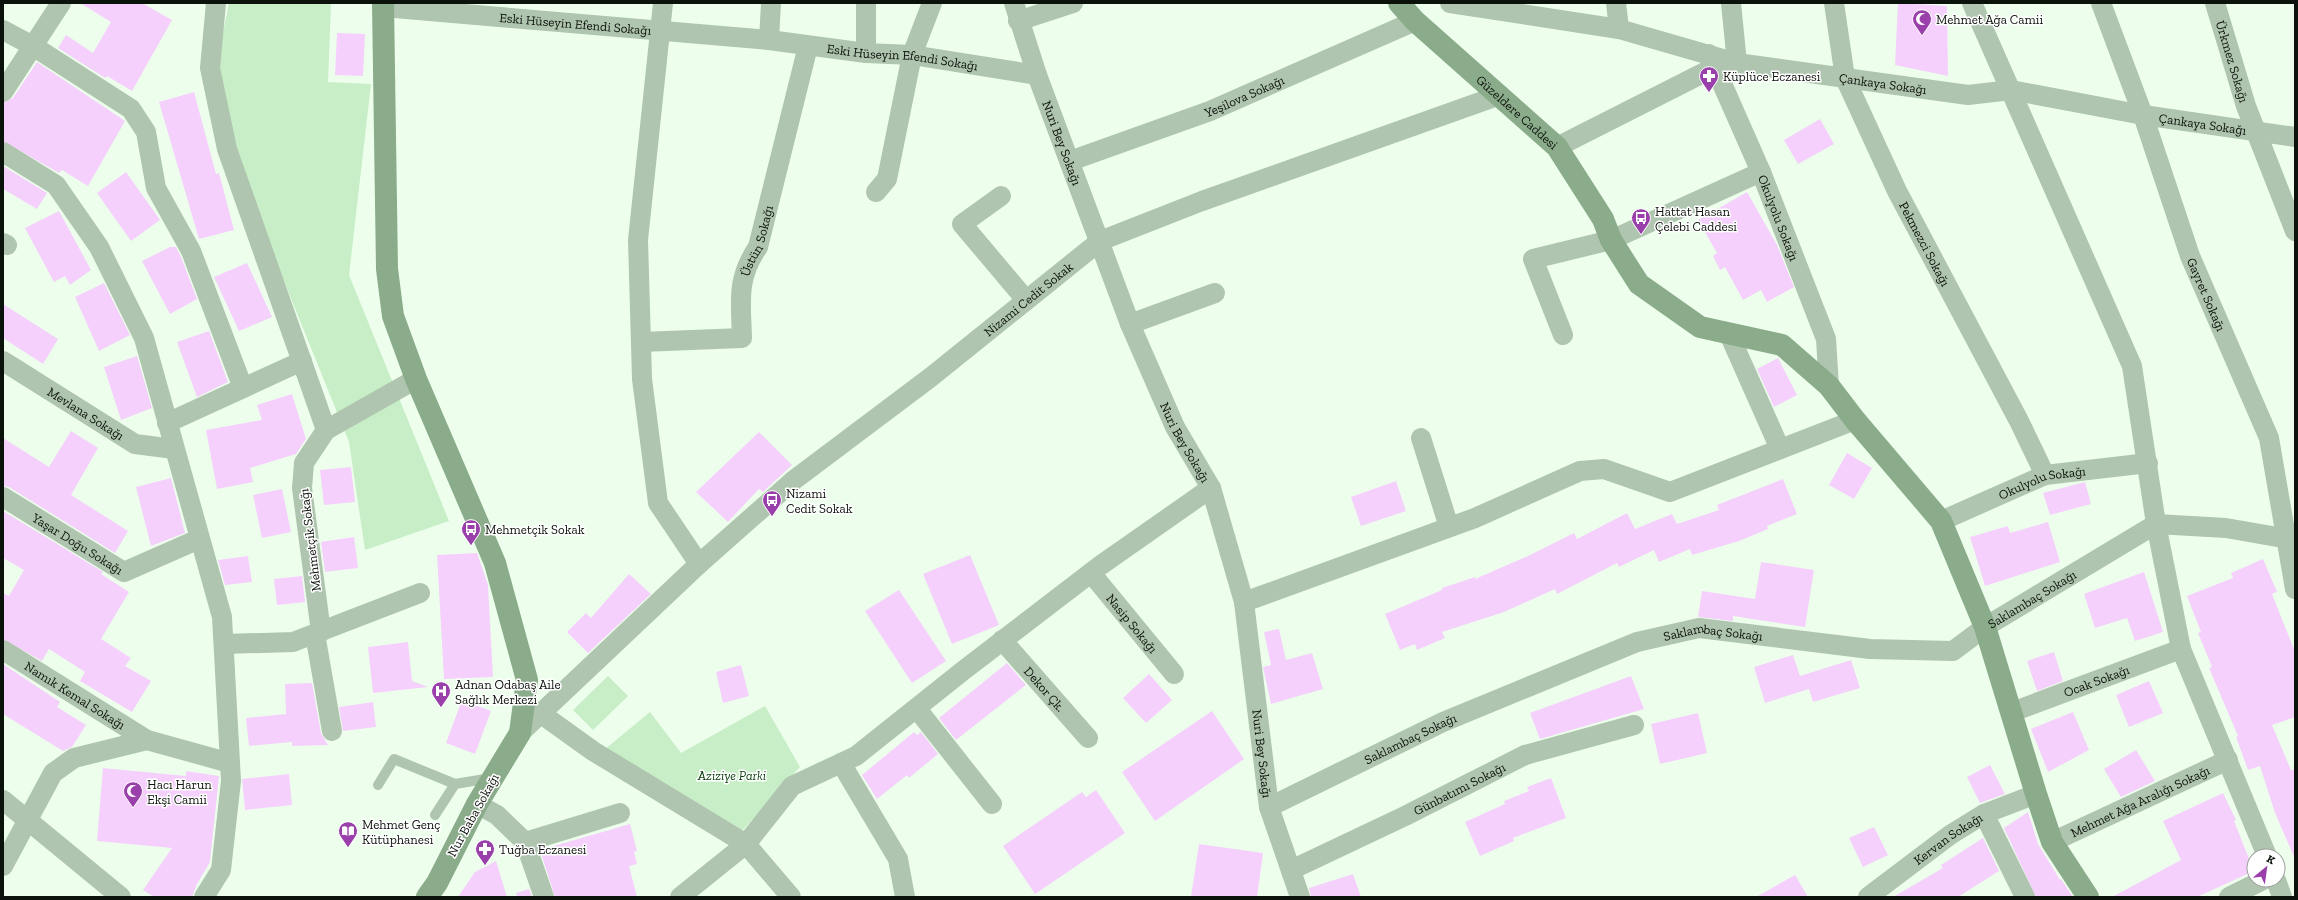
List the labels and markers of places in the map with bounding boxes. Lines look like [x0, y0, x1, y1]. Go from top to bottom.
mosque icon: Mehmet Ağa Camii [1911, 8, 1933, 36]
place label: Mehmet Ağa Camii [1936, 12, 2043, 27]
pharmacy icon: Küplüce Eczanesi [1698, 65, 1720, 93]
place label: Küplüce Eczanesi [1723, 69, 1821, 84]
place label: Hattat Hasan Çelebi Caddesi [1655, 204, 1737, 234]
bus stop icon: Hattat Hasan Çelebi Caddesi [1630, 207, 1652, 235]
place label: Nizami Cedit Sokak [786, 486, 853, 516]
bus stop icon: Nizami Cedit Sokak [761, 489, 783, 517]
bus stop icon: Mehmetçik Sokak [460, 518, 482, 546]
place label: Mehmetçik Sokak [485, 522, 585, 537]
place label: Adnan Odabaş Aile Sağlık Merkezi [455, 677, 561, 707]
hospital icon: Adnan Odabaş Aile Sağlık Merkezi [430, 680, 452, 708]
place label: Hacı Harun Ekşi Camii [147, 777, 212, 807]
mosque icon: Hacı Harun Ekşi Camii [122, 780, 144, 808]
place label: Mehmet Genç Kütüphanesi [362, 817, 440, 847]
library icon: Mehmet Genç Kütüphanesi [337, 820, 359, 848]
pharmacy icon: Tuğba Eczanesi [474, 838, 496, 866]
place label: Tuğba Eczanesi [499, 842, 587, 857]

